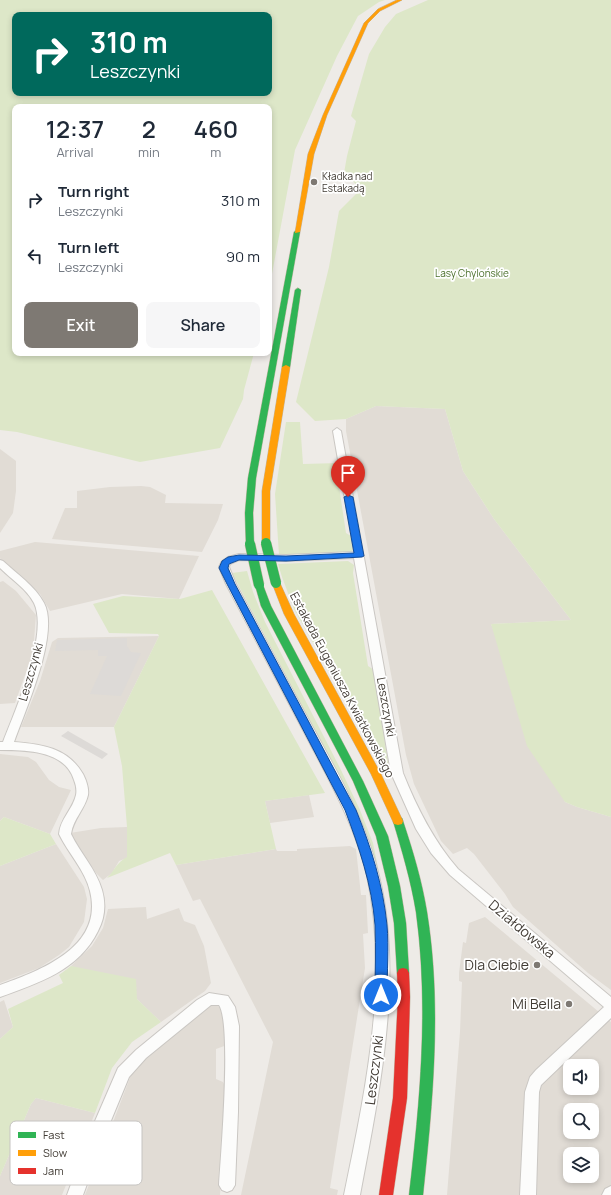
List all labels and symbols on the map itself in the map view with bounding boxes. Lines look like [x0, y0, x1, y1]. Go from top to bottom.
place label: Kładka nad Estakadą [322, 169, 373, 195]
marker: Kładka nad Estakadą [309, 177, 319, 187]
park label: Lasy Chylońskie [435, 266, 509, 280]
pin [331, 456, 365, 497]
street label: Estakada Eugeniusza Kwiatkowskiego [286, 589, 399, 781]
street label: Leszczynki [14, 641, 47, 703]
street label: Leszczynki [373, 676, 400, 738]
street label: Działdowska [485, 895, 560, 962]
place label: Dla Ciebie [465, 955, 529, 974]
marker: Dla Ciebie [532, 960, 542, 970]
position arrow [360, 974, 402, 1016]
place label: Mi Bella [512, 994, 561, 1013]
marker: Mi Bella [564, 999, 574, 1009]
street label: Leszczynki [360, 1034, 387, 1106]
legend [10, 1121, 142, 1185]
text: Fast [43, 1127, 65, 1142]
text: Slow [43, 1145, 68, 1160]
text: Jam [43, 1163, 64, 1178]

